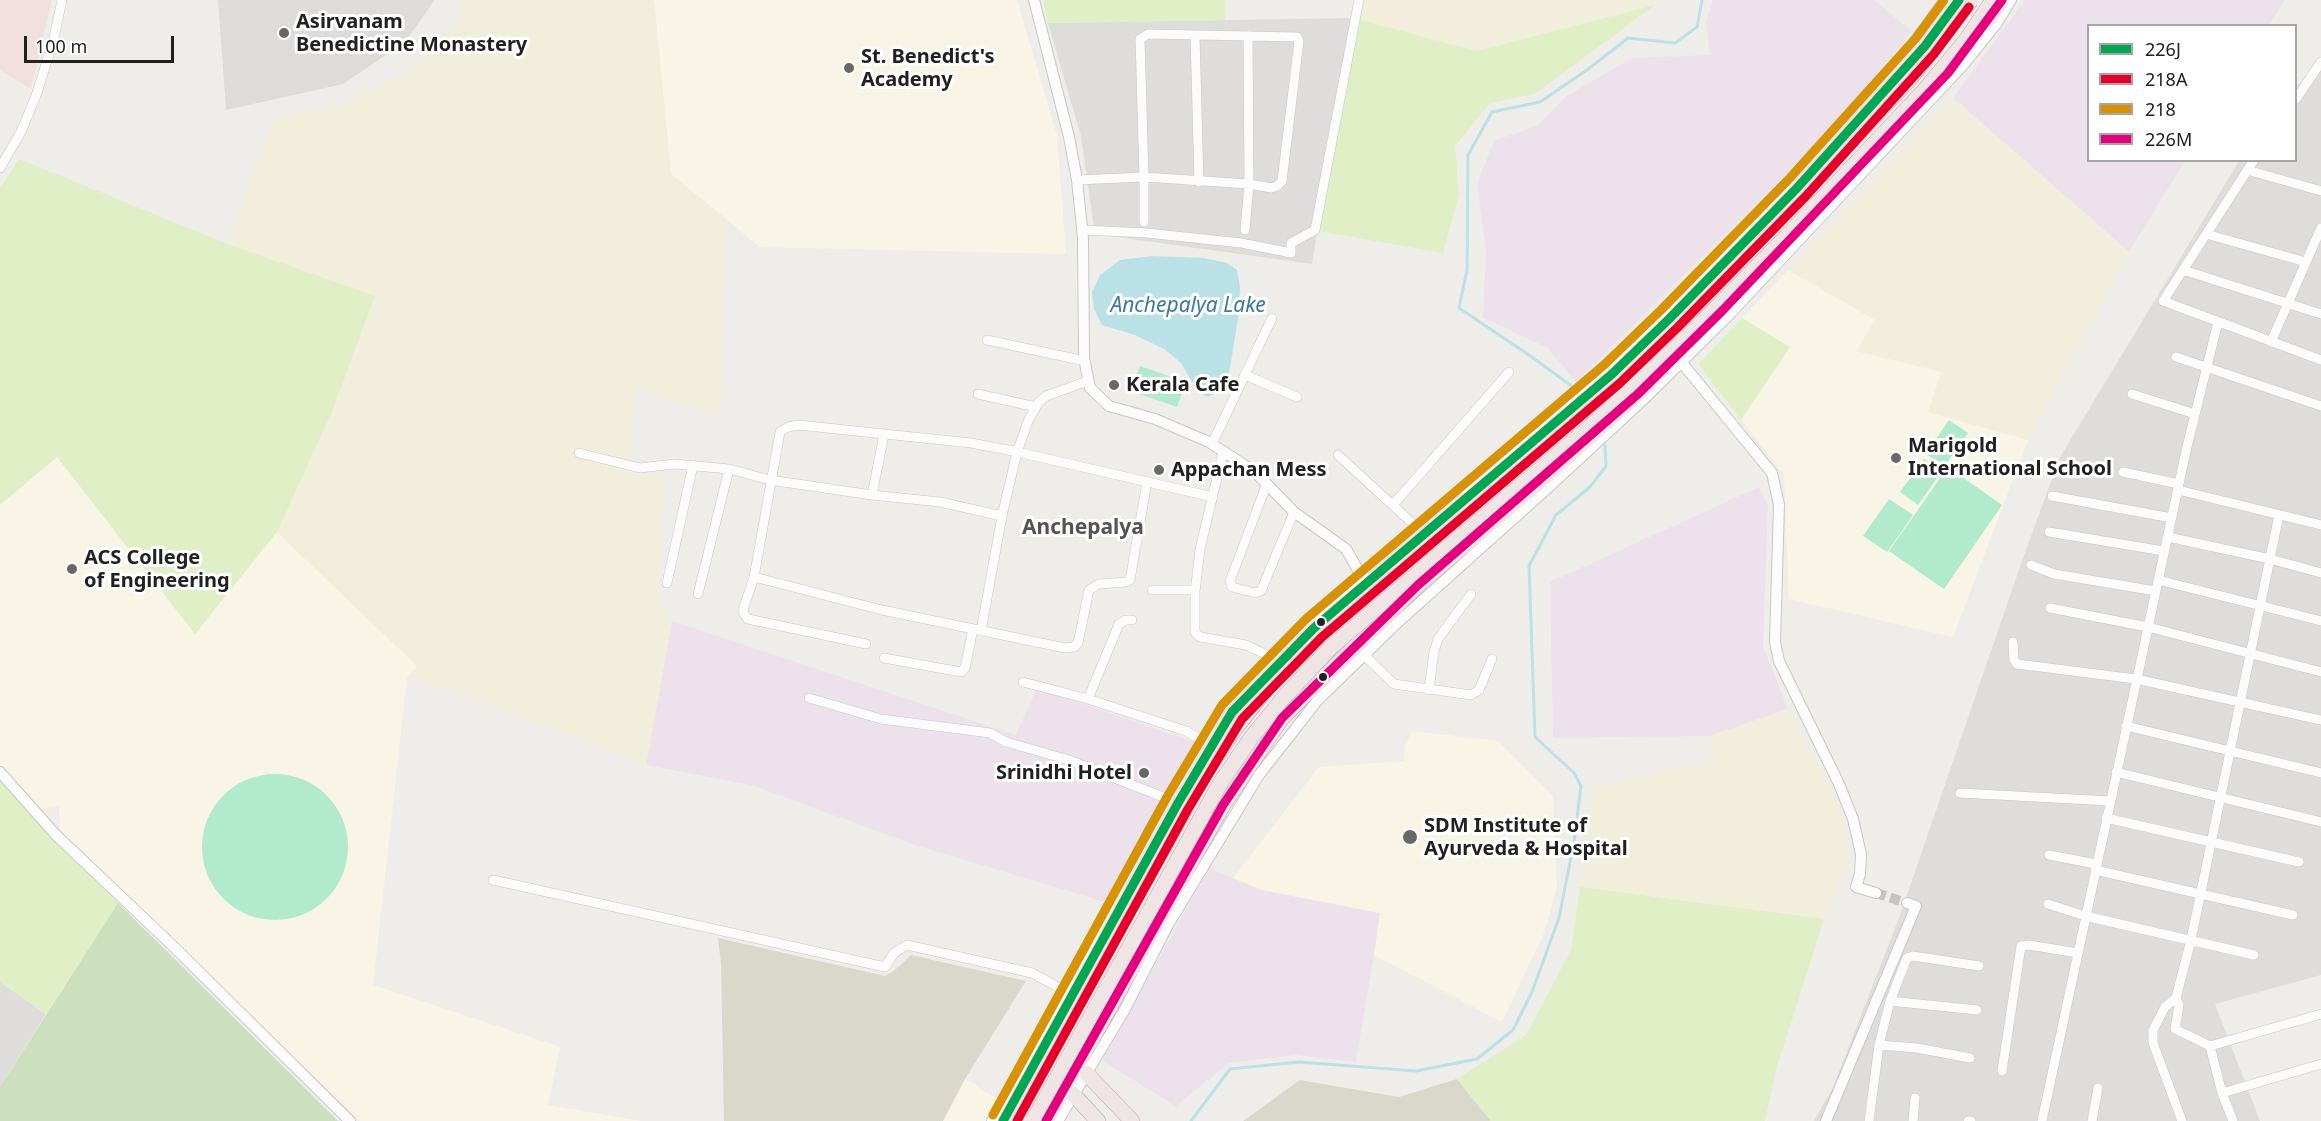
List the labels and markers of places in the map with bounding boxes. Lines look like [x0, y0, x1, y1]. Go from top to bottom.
place label: Asirvanam Benedictine Monastery [296, 10, 527, 57]
marker: Asirvanam Benedictine Monastery [277, 26, 291, 40]
place label: St. Benedict's Academy [861, 45, 994, 92]
marker: St. Benedict's Academy [842, 61, 856, 75]
place label: Kerala Cafe [1126, 373, 1239, 397]
marker: Kerala Cafe [1107, 378, 1121, 392]
place label: Marigold International School [1908, 434, 2112, 481]
marker: Marigold International School [1889, 451, 1903, 465]
place label: Appachan Mess [1171, 458, 1326, 482]
marker: Appachan Mess [1152, 463, 1166, 477]
place label: ACS College of Engineering [84, 546, 230, 593]
marker: ACS College of Engineering [65, 562, 79, 576]
unlabelled marker [1315, 616, 1327, 628]
unlabelled marker [1317, 671, 1329, 683]
place label: Srinidhi Hotel [996, 761, 1132, 785]
marker: Srinidhi Hotel [1137, 766, 1151, 780]
place label: SDM Institute of Ayurveda & Hospital [1424, 814, 1628, 861]
marker: SDM Institute of Ayurveda & Hospital [1401, 828, 1419, 846]

